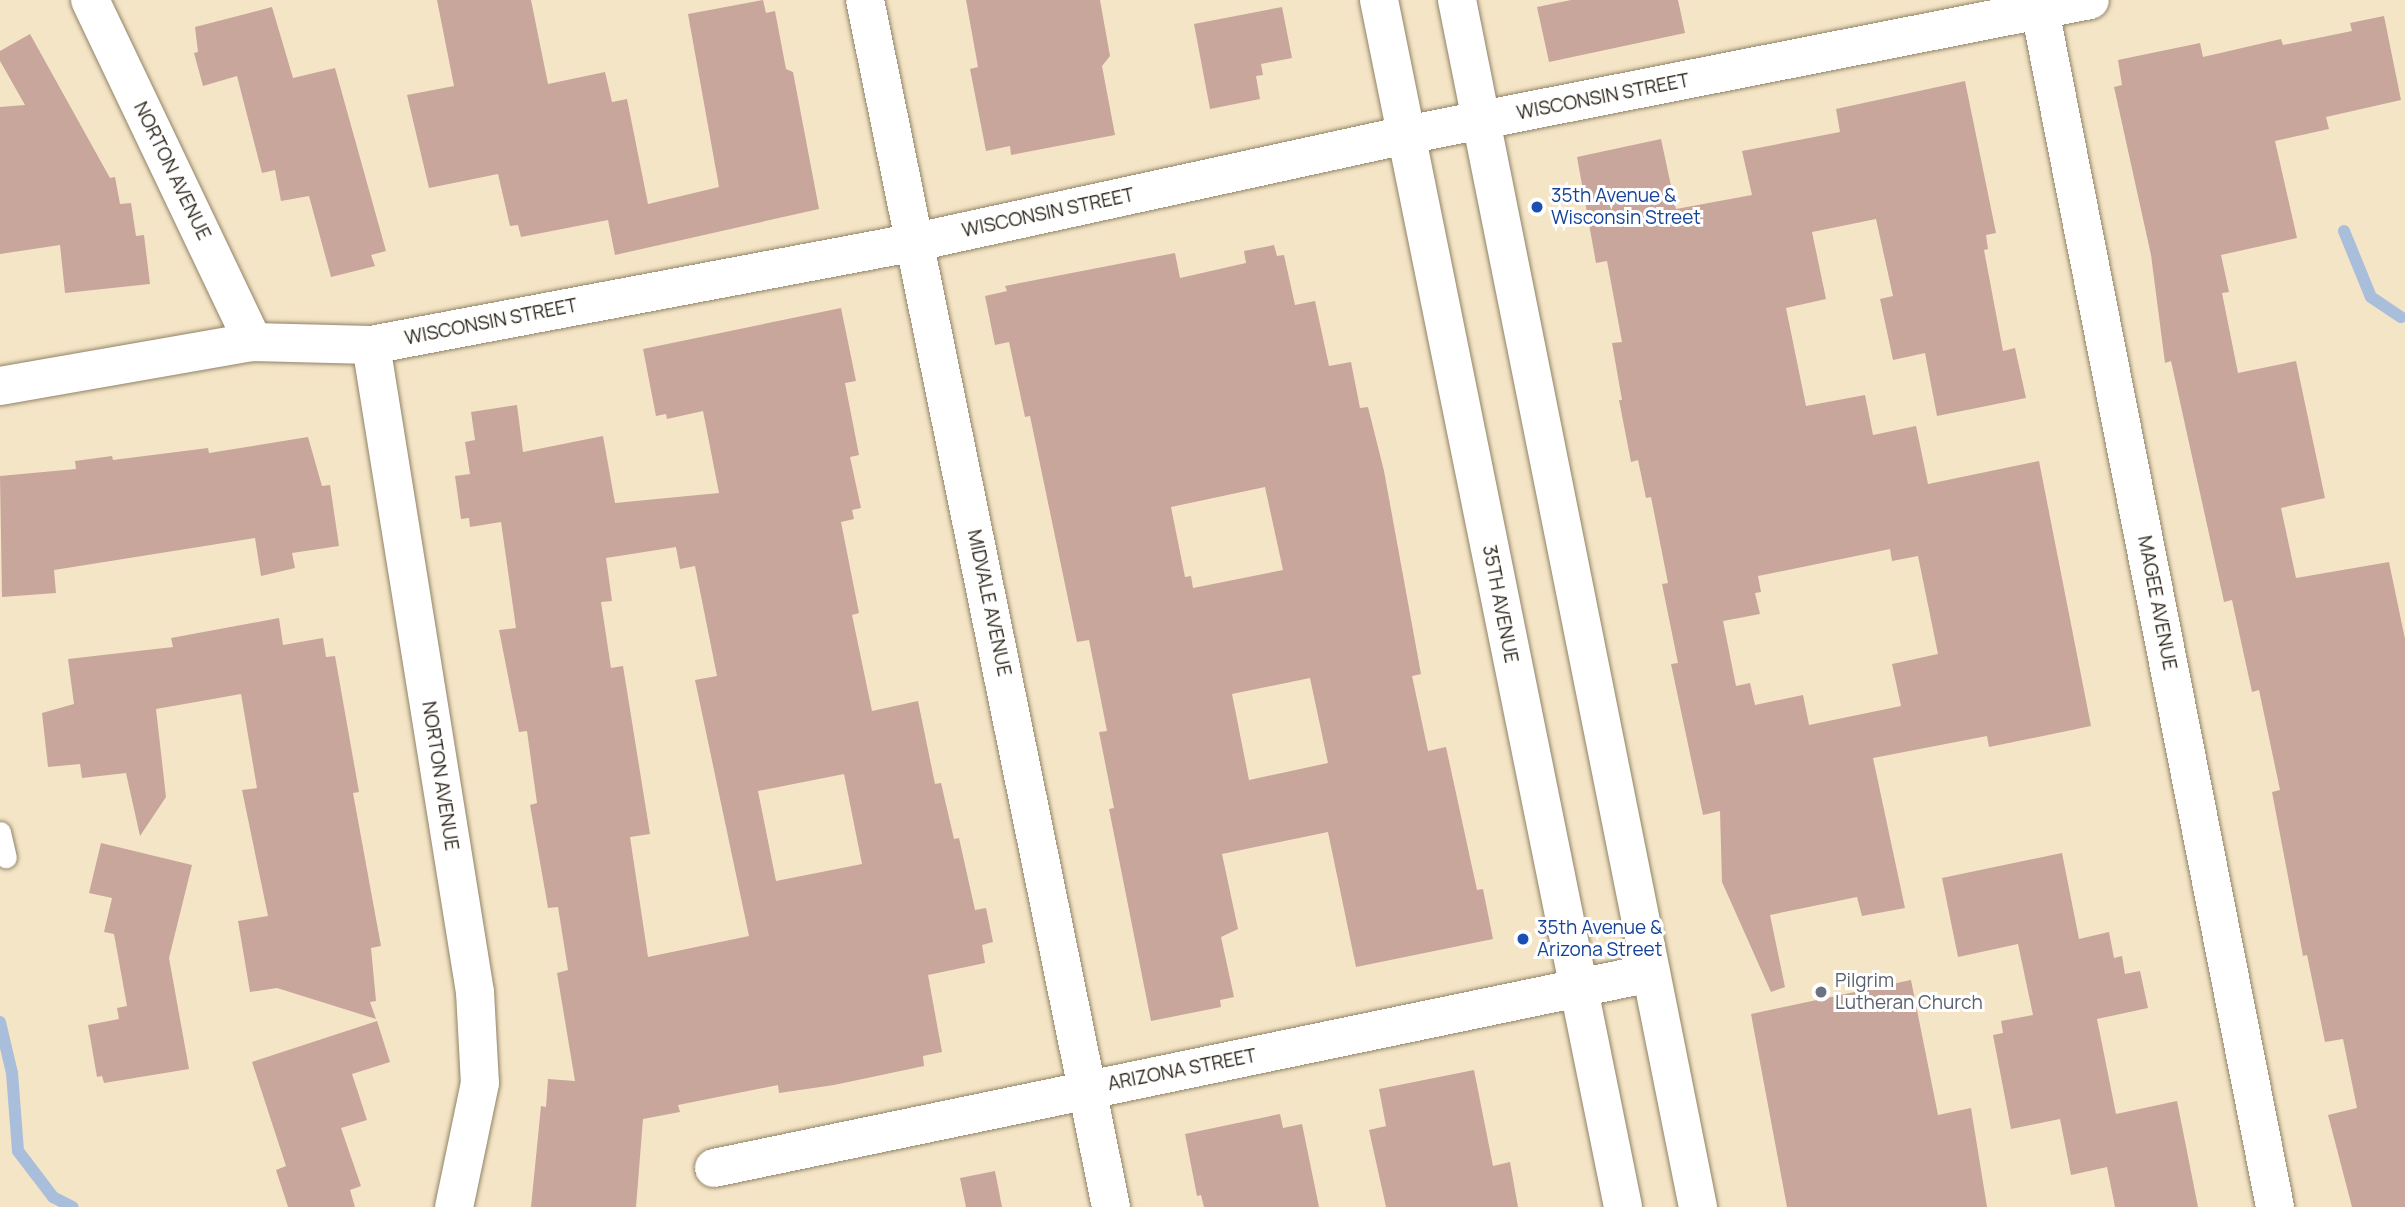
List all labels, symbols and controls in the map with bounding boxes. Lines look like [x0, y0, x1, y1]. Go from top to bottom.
street label: WISCONSIN STREET [1515, 69, 1691, 125]
street label: NORTON AVENUE [129, 98, 215, 244]
street label: WISCONSIN STREET [960, 184, 1136, 242]
place label: 35th Avenue & Wisconsin Street [1551, 185, 1701, 229]
marker: 35th Avenue & Wisconsin Street [1529, 199, 1545, 215]
street label: WISCONSIN STREET [403, 294, 579, 350]
street label: MIDVALE AVENUE [962, 528, 1016, 678]
street label: MAGEE AVENUE [2133, 534, 2181, 672]
street label: 35TH AVENUE [1477, 543, 1523, 665]
street label: NORTON AVENUE [417, 700, 463, 852]
place label: 35th Avenue & Arizona Street [1537, 917, 1662, 961]
marker: 35th Avenue & Arizona Street [1515, 931, 1531, 947]
place label: Pilgrim Lutheran Church [1835, 970, 1983, 1014]
marker: Pilgrim Lutheran Church [1813, 984, 1829, 1000]
street label: ARIZONA STREET [1106, 1044, 1258, 1096]

